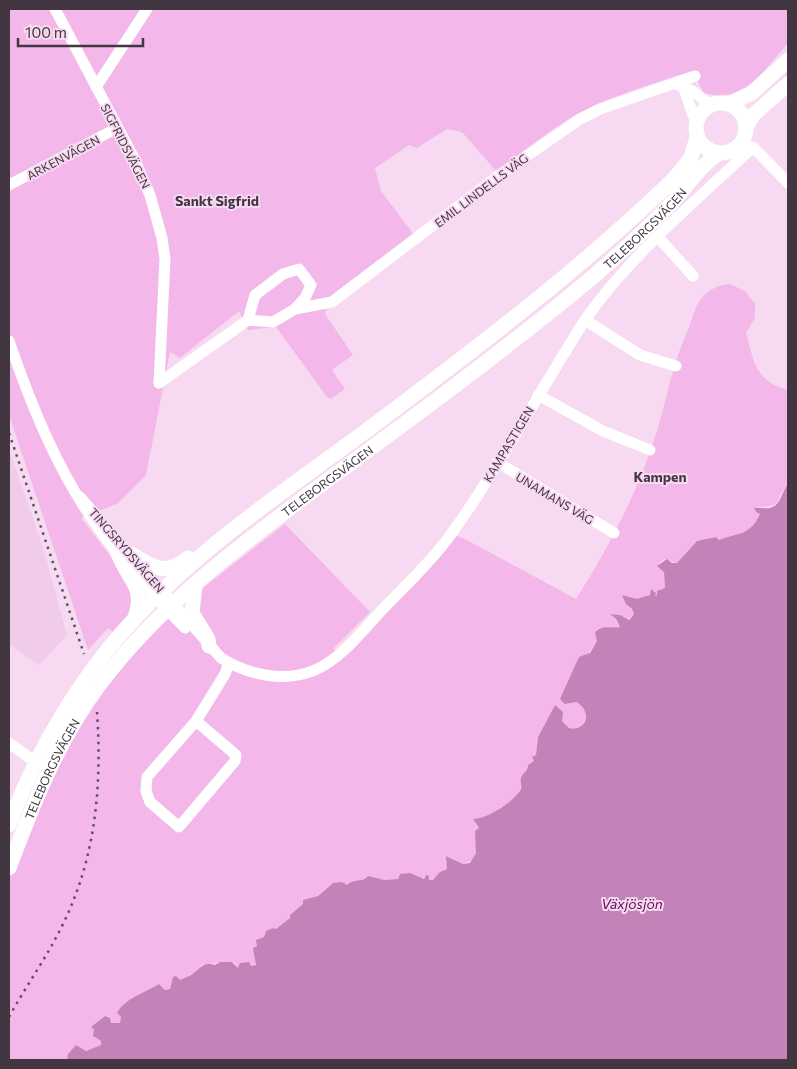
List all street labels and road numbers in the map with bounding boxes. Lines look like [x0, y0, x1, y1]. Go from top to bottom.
street label: SIGFRIDSVÄGEN [99, 101, 153, 191]
street label: ARKENVÄGEN [24, 132, 102, 182]
street label: EMIL LINDELLS VÄG [431, 150, 531, 230]
street label: TELEBORGSVÄGEN [600, 185, 689, 272]
street label: KAMPASTIGEN [480, 404, 536, 484]
street label: TELEBORGSVÄGEN [279, 442, 376, 519]
street label: UNAMANS VÄG [514, 469, 596, 527]
street label: TINGSRYDSVÄGEN [86, 505, 168, 595]
street label: TELEBORGSVÄGEN [22, 716, 82, 821]

